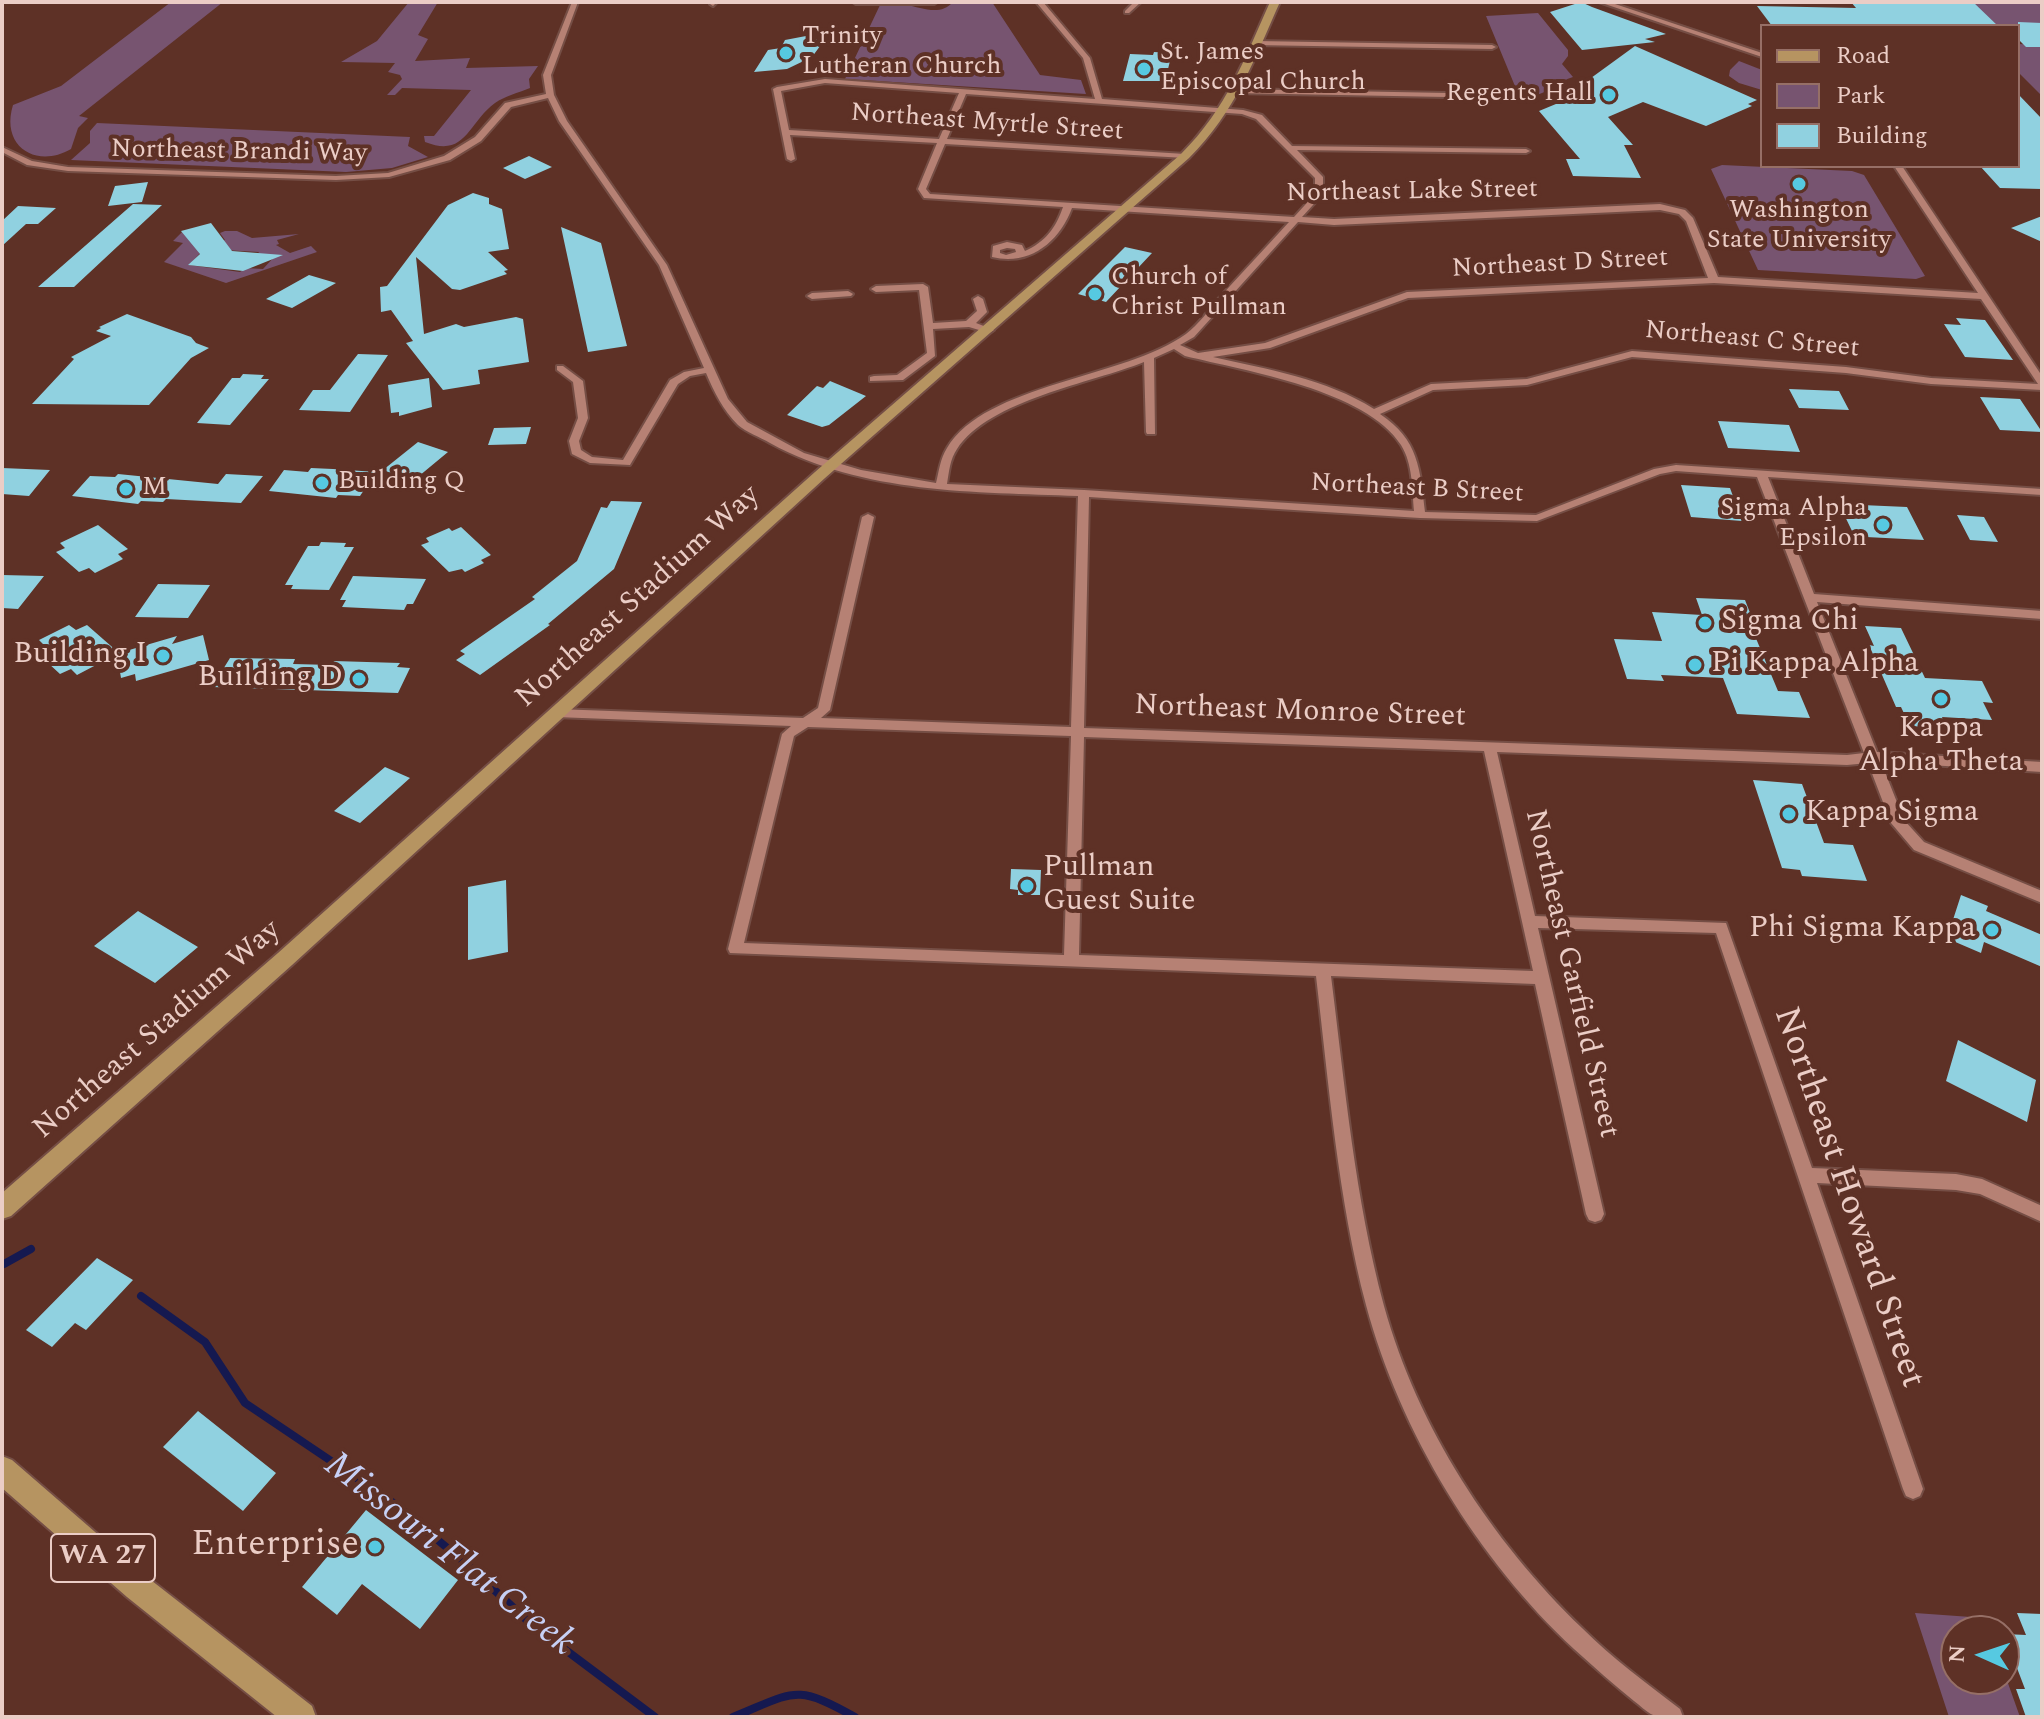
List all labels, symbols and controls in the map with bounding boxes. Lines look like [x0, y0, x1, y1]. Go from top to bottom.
place label: Trinity Lutheran Church [802, 22, 1001, 84]
legend [1760, 24, 2020, 168]
place label: St. James Episcopal Church [1160, 38, 1366, 100]
text: Road [1836, 38, 1890, 74]
marker: Trinity Lutheran Church [777, 44, 795, 62]
marker: St. James Episcopal Church [1135, 60, 1153, 78]
text: Park [1836, 78, 1886, 114]
place label: Regents Hall [1446, 79, 1593, 111]
marker: Regents Hall [1600, 86, 1618, 104]
street label: Northeast Myrtle Street [850, 99, 1124, 149]
text: Building [1836, 118, 1928, 154]
street label: Northeast Brandi Way [111, 135, 367, 171]
street label: Northeast Lake Street [1286, 175, 1538, 211]
marker: Washington State University [1790, 175, 1808, 193]
place label: Washington State University [1707, 196, 1891, 258]
street label: Northeast D Street [1451, 244, 1669, 286]
place label: Church of Christ Pullman [1111, 263, 1287, 324]
marker: Church of Christ Pullman [1086, 285, 1104, 303]
street label: Northeast C Street [1643, 316, 1861, 366]
place label: Building Q [338, 467, 465, 499]
street label: Northeast B Street [1310, 469, 1524, 511]
place label: M [142, 473, 167, 505]
marker: Building Q [313, 474, 331, 492]
street label: Northeast Stadium Way [510, 479, 768, 717]
marker: M [117, 480, 135, 498]
place label: Sigma Alpha Epsilon [1720, 494, 1867, 556]
marker: Sigma Alpha Epsilon [1874, 516, 1892, 534]
place label: Sigma Chi [1721, 605, 1859, 641]
marker: Sigma Chi [1696, 614, 1714, 632]
place label: Building I [13, 638, 147, 674]
marker: Building I [154, 647, 172, 665]
place label: Pi Kappa Alpha [1711, 647, 1919, 683]
marker: Pi Kappa Alpha [1686, 656, 1704, 674]
place label: Building D [198, 661, 343, 697]
marker: Building D [350, 670, 368, 688]
street label: Northeast Monroe Street [1134, 689, 1466, 737]
marker: Kappa Alpha Theta [1932, 690, 1950, 708]
place label: Kappa Alpha Theta [1859, 712, 2023, 782]
place label: Kappa Sigma [1805, 796, 1979, 832]
marker: Kappa Sigma [1780, 805, 1798, 823]
street label: Northeast Garfield Street [1515, 806, 1625, 1142]
place label: Pullman Guest Suite [1043, 851, 1195, 922]
marker: Pullman Guest Suite [1018, 877, 1036, 895]
place label: Phi Sigma Kappa [1749, 912, 1976, 948]
street label: Northeast Stadium Way [27, 914, 289, 1148]
marker: Phi Sigma Kappa [1983, 921, 2001, 939]
street label: Northeast Howard Street [1762, 1002, 1932, 1394]
water label: Missouri Flat Creek [313, 1444, 583, 1668]
place label: Enterprise [191, 1525, 359, 1569]
road number: WA 27 [51, 1534, 155, 1582]
marker: Enterprise [366, 1538, 384, 1556]
north arrow [1940, 1615, 2020, 1695]
text: N [1941, 1644, 1974, 1664]

